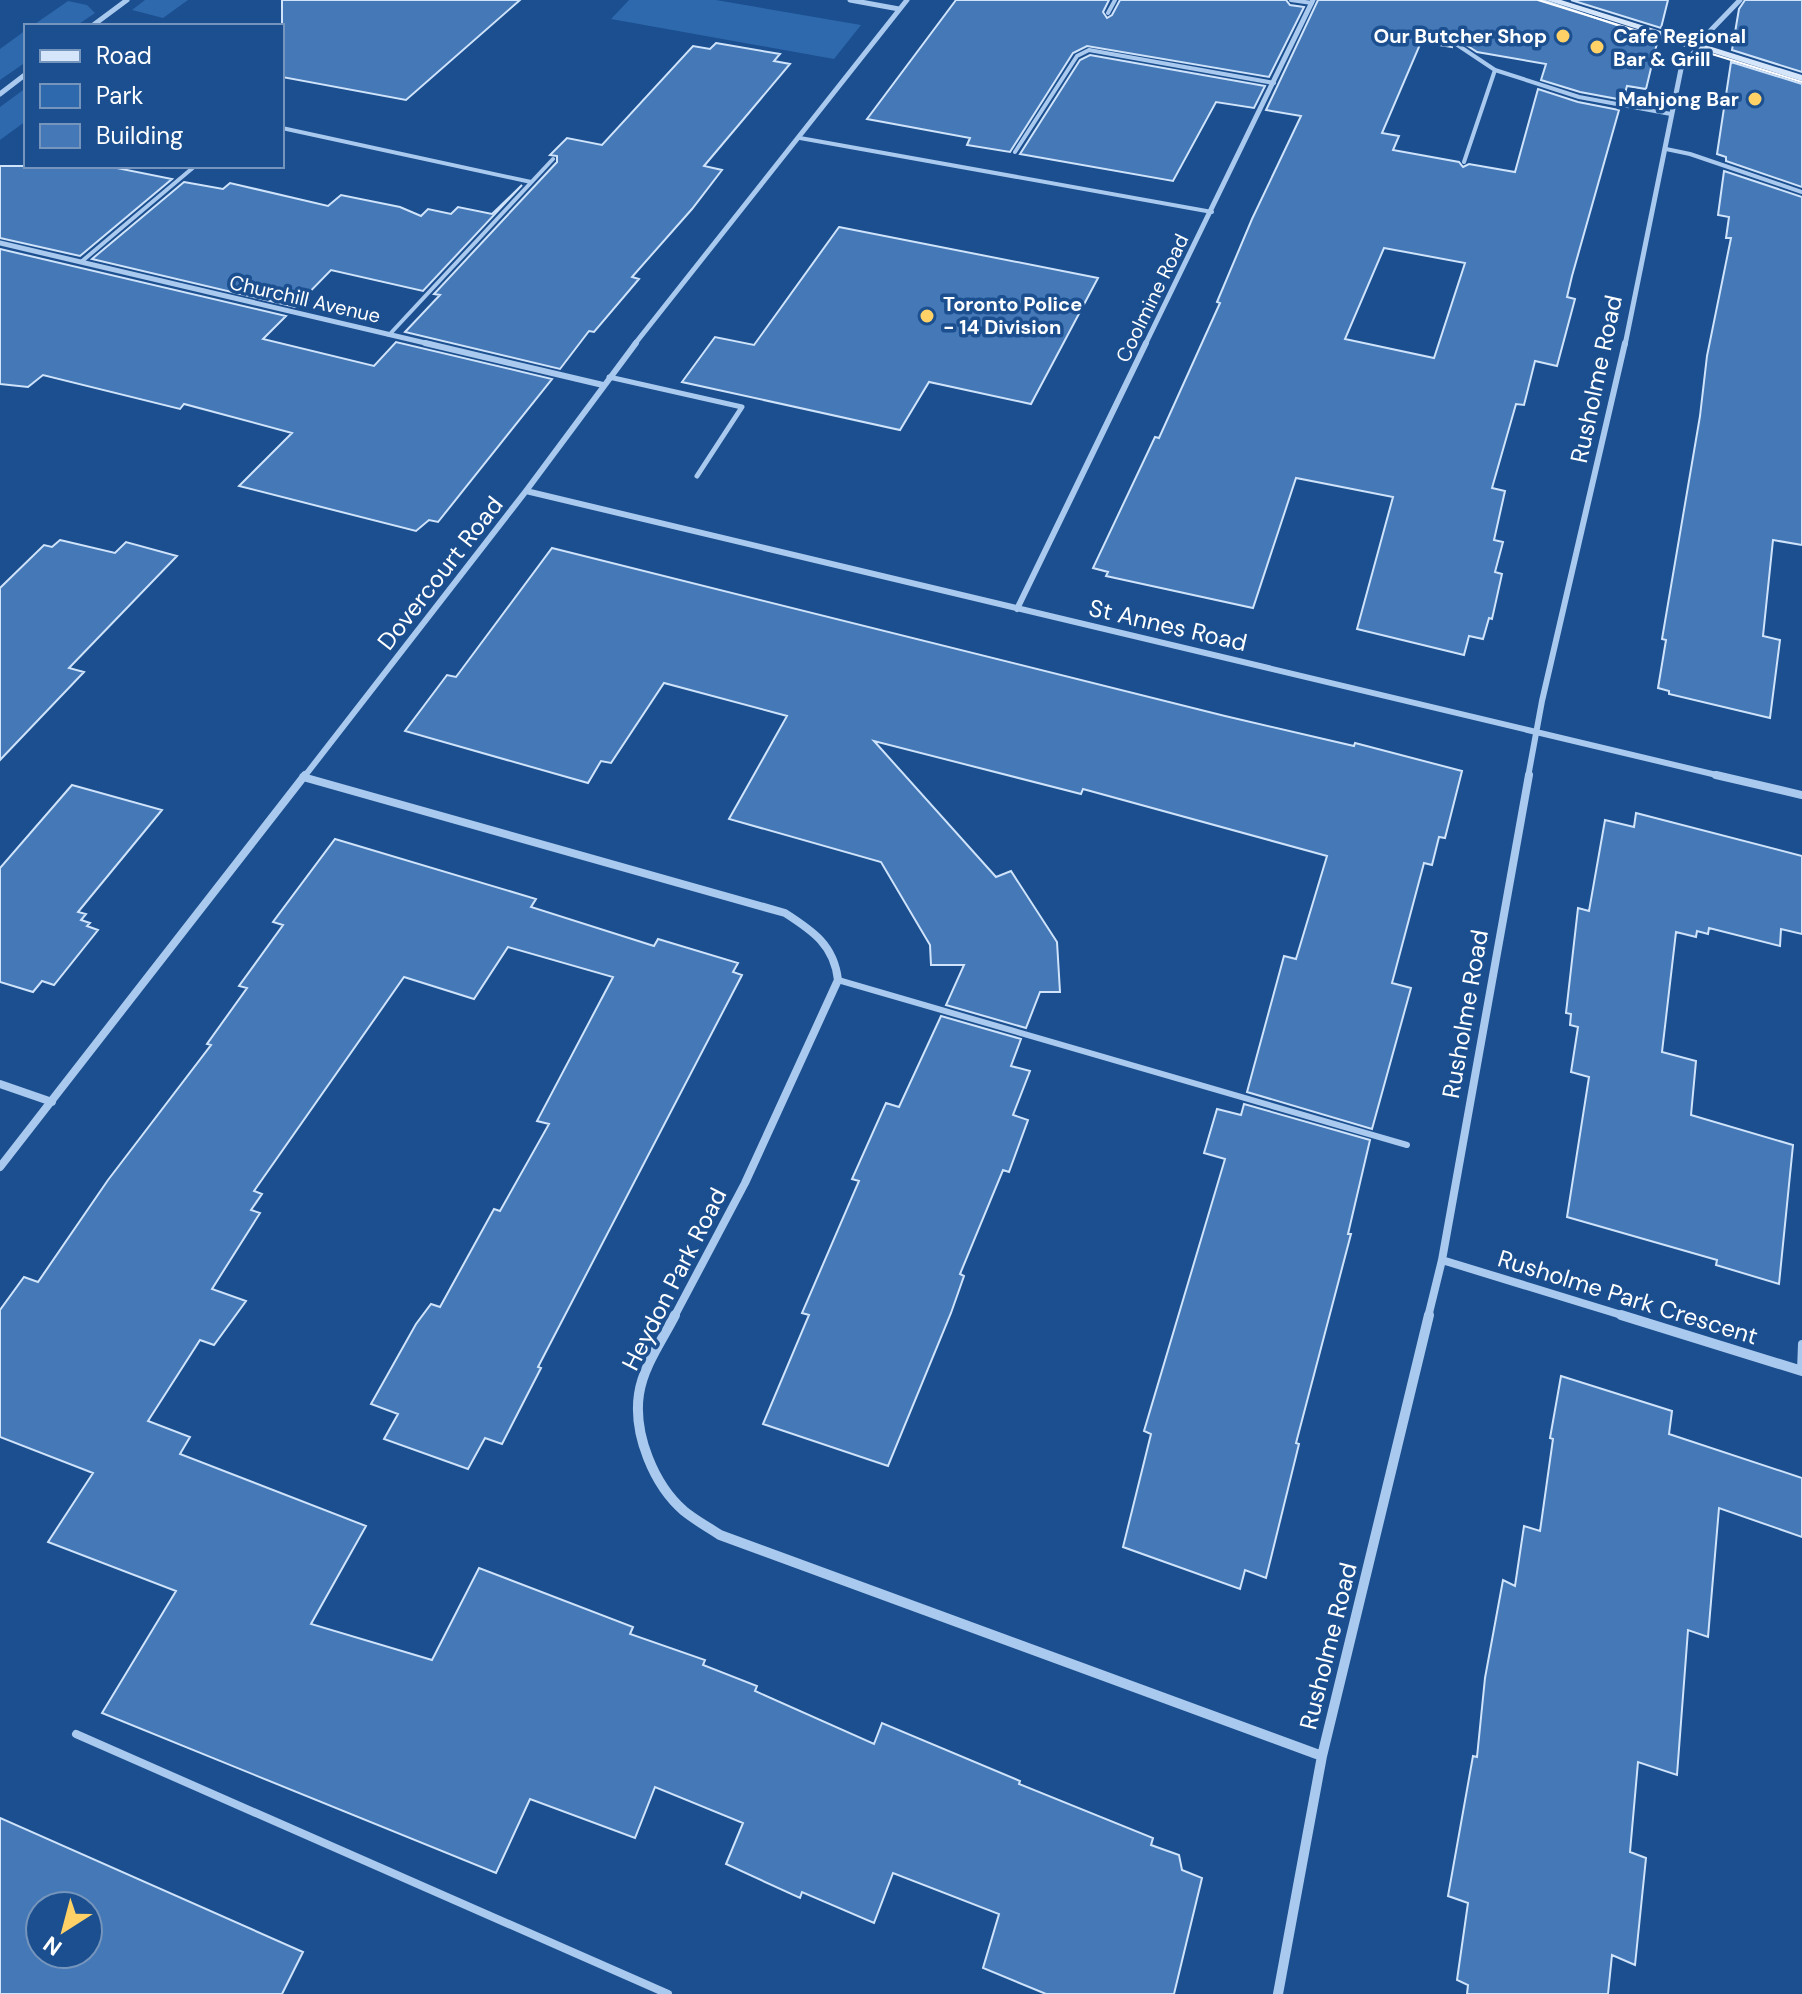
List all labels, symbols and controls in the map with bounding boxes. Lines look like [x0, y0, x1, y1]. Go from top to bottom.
place label: Our Butcher Shop [1373, 23, 1547, 49]
place label: Cafe Regional Bar & Grill [1613, 23, 1746, 72]
legend [24, 24, 284, 168]
marker: Our Butcher Shop [1554, 27, 1572, 45]
marker: Cafe Regional Bar & Grill [1588, 38, 1606, 56]
text: Road [96, 40, 152, 71]
text: Park [96, 80, 143, 111]
place label: Mahjong Bar [1618, 86, 1739, 112]
marker: Mahjong Bar [1746, 90, 1764, 108]
text: Building [96, 120, 183, 151]
street label: Coolmine Road [1110, 229, 1194, 367]
street label: Churchill Avenue [227, 269, 383, 329]
place label: Toronto Police - 14 Division [943, 291, 1082, 340]
street label: Rusholme Road [1563, 292, 1629, 466]
marker: Toronto Police - 14 Division [918, 307, 936, 325]
street label: Dovercourt Road [370, 490, 510, 656]
street label: St Annes Road [1086, 592, 1250, 658]
street label: Rusholme Road [1435, 927, 1495, 1101]
street label: Heydon Park Road [615, 1183, 733, 1375]
street label: Rusholme Park Crescent [1494, 1243, 1762, 1351]
street label: Rusholme Road [1292, 1559, 1364, 1733]
north arrow [24, 1890, 104, 1970]
text: N [38, 1929, 68, 1962]

